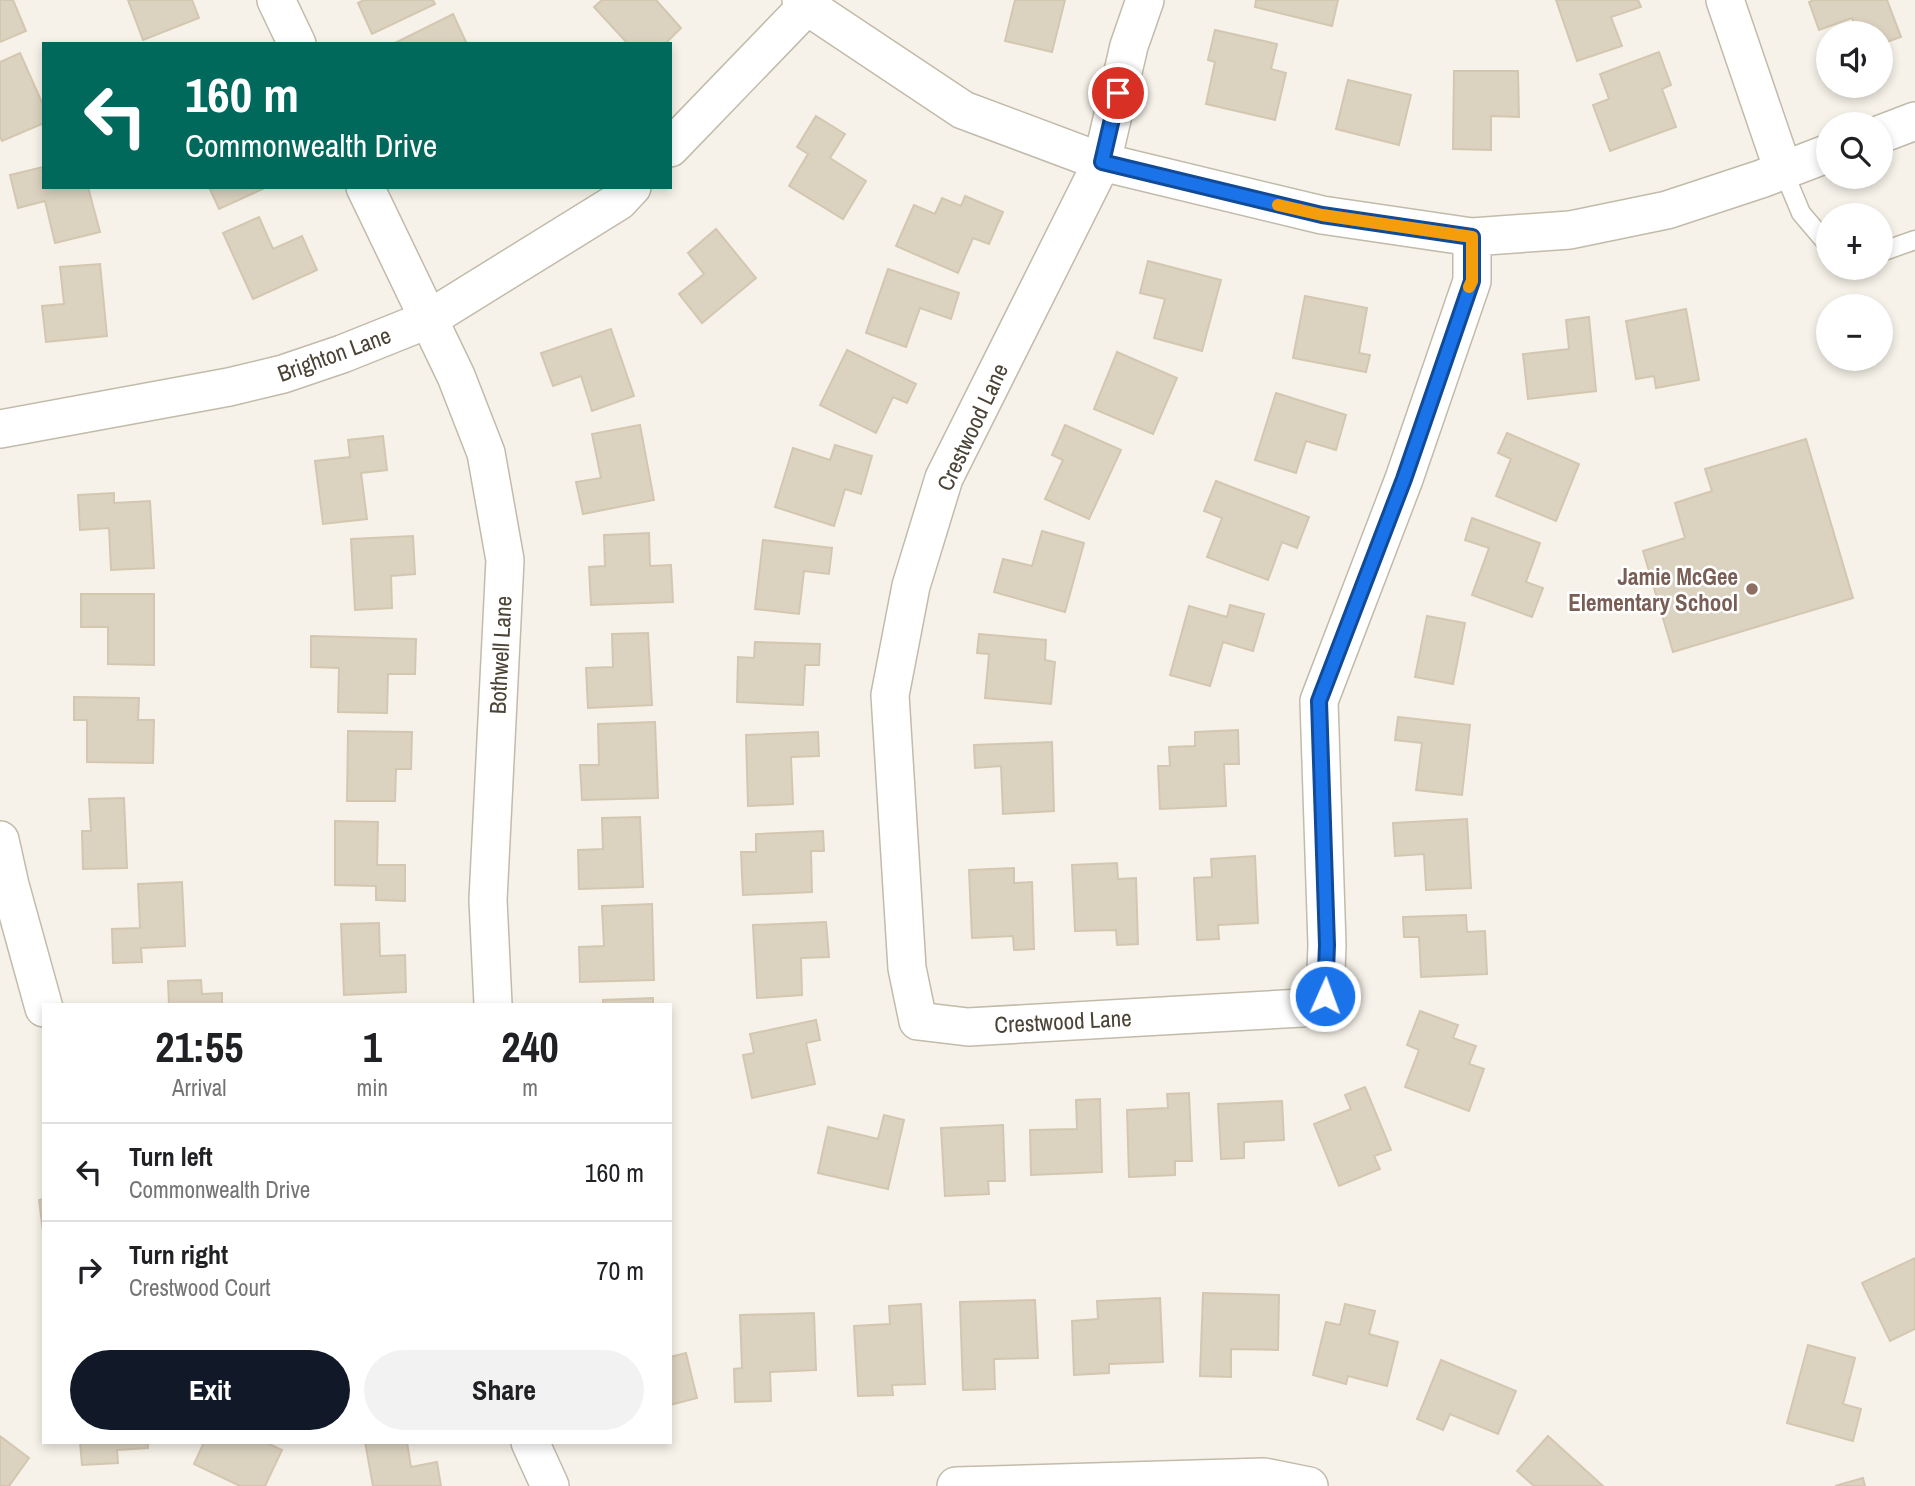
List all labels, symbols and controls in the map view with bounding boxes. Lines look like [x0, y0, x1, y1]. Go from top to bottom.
map controls [1816, 21, 1893, 371]
button: sound [1816, 21, 1893, 98]
text: 160 m [185, 61, 299, 127]
pin [1088, 63, 1148, 123]
icon: left [70, 70, 161, 161]
icon: arrive [1099, 74, 1137, 112]
button: search [1816, 112, 1893, 189]
text: Commonwealth Drive [185, 124, 437, 167]
button: + [1816, 203, 1893, 280]
button: − [1816, 294, 1893, 371]
street label: Brighton Lane [273, 319, 395, 389]
street label: Crestwood Lane [929, 358, 1015, 496]
place label: Jamie McGee Elementary School [1568, 561, 1738, 618]
marker: Jamie McGee Elementary School [1744, 581, 1760, 597]
street label: Bothwell Lane [481, 595, 519, 715]
position arrow [1288, 959, 1362, 1033]
street label: Crestwood Lane [994, 1002, 1132, 1040]
text: 21:55 [155, 1019, 243, 1075]
text: 1 [363, 1019, 382, 1075]
text: 240 [501, 1019, 559, 1075]
text: Arrival [172, 1072, 227, 1103]
text: min [357, 1072, 388, 1103]
text: m [522, 1072, 538, 1103]
text: Turn left [129, 1139, 213, 1174]
icon: left [70, 1153, 108, 1191]
text: 160 m [585, 1155, 644, 1190]
text: Commonwealth Drive [129, 1174, 310, 1205]
text: Turn right [129, 1237, 228, 1272]
icon: right [70, 1251, 108, 1289]
text: 70 m [597, 1253, 644, 1288]
text: Crestwood Court [129, 1272, 271, 1303]
button: Exit [70, 1350, 350, 1430]
button: Share [364, 1350, 644, 1430]

